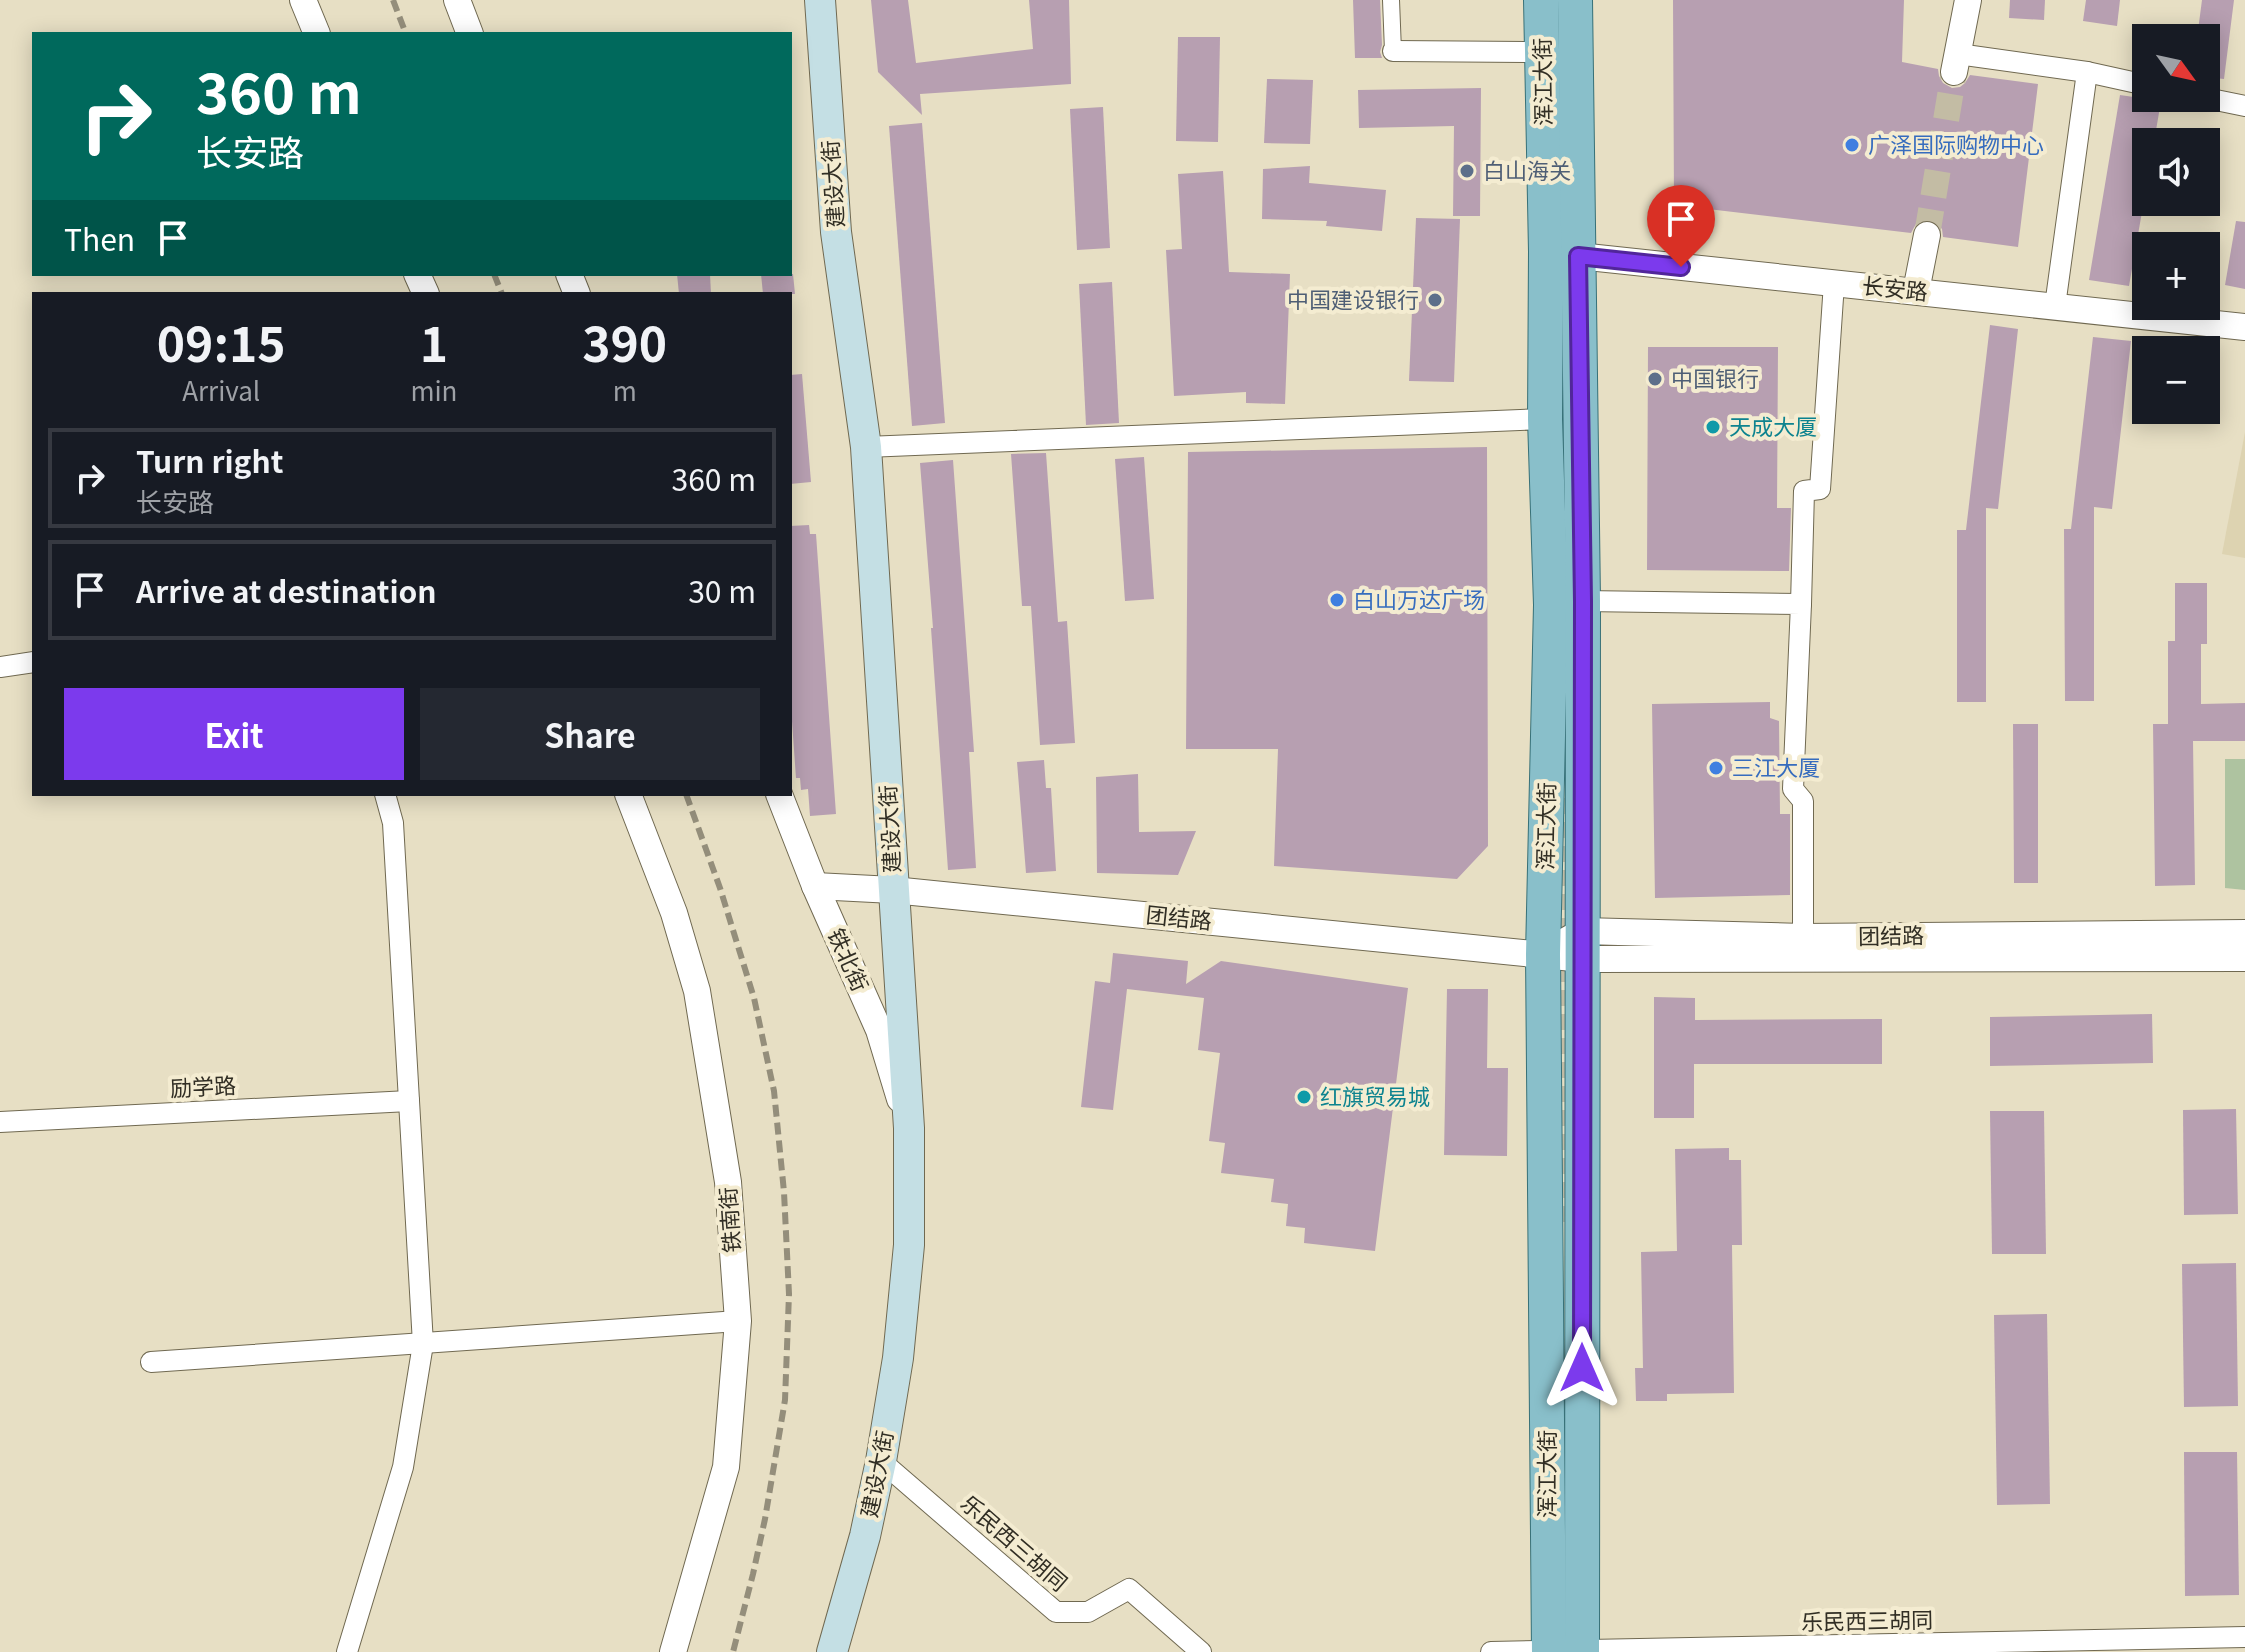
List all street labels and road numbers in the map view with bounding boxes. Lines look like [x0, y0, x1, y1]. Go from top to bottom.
street label: 浑江大街 [1524, 38, 1558, 126]
street label: 建设大街 [812, 139, 850, 229]
street label: 长安路 [1861, 268, 1930, 306]
street label: 浑江大街 [1527, 782, 1561, 870]
street label: 建设大街 [870, 784, 906, 874]
street label: 团结路 [1145, 897, 1214, 935]
street label: 团结路 [1858, 917, 1924, 951]
street label: 铁北街 [822, 923, 878, 996]
street label: 励学路 [169, 1067, 237, 1103]
street label: 铁南街 [710, 1186, 746, 1254]
street label: 建设大街 [851, 1427, 899, 1520]
street label: 浑江大街 [1529, 1430, 1561, 1518]
street label: 乐民西三胡同 [955, 1486, 1076, 1597]
street label: 乐民西三胡同 [1801, 1602, 1933, 1636]

